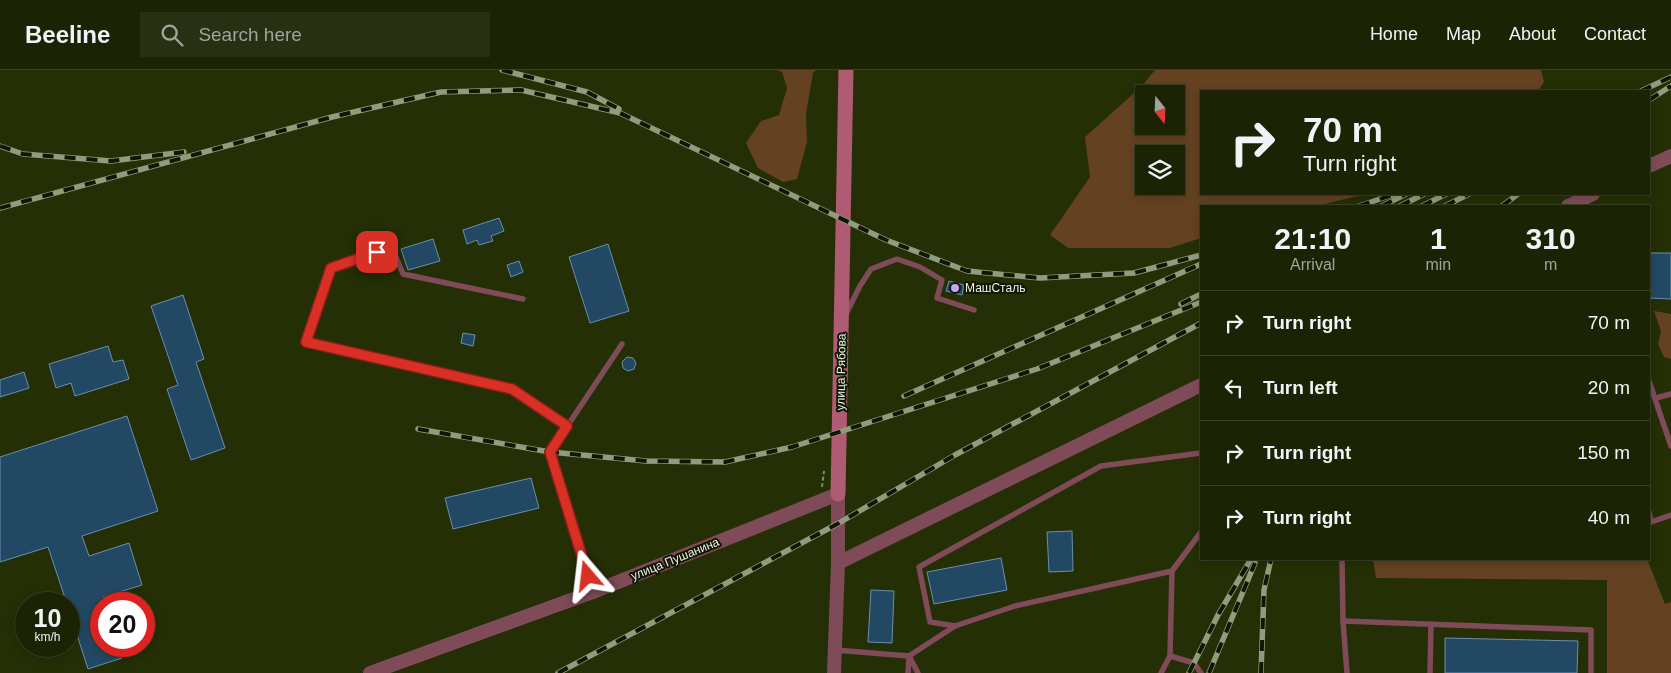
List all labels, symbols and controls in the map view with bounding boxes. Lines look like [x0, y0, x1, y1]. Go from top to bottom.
search box [140, 12, 490, 57]
text: Beeline [25, 21, 110, 48]
icon: search [158, 21, 186, 49]
text: Search here [198, 24, 302, 45]
text: Home [1370, 24, 1418, 44]
text: Map [1446, 24, 1481, 44]
text: About [1509, 24, 1556, 44]
text: Contact [1584, 24, 1646, 44]
north arrow [1135, 85, 1185, 135]
map controls [1135, 85, 1185, 195]
icon: right [1220, 110, 1285, 175]
text: 70 m [1303, 110, 1383, 149]
button: layers [1135, 145, 1185, 195]
text: Turn right [1303, 151, 1396, 176]
text: 21:10 [1274, 222, 1351, 255]
text: 1 [1430, 222, 1447, 255]
text: 310 [1526, 222, 1576, 255]
pin [356, 231, 398, 273]
icon: arrive [363, 238, 391, 266]
text: Arrival [1290, 256, 1335, 273]
text: min [1425, 256, 1451, 273]
text: m [1544, 256, 1557, 273]
place label: МашСталь [965, 281, 1025, 295]
marker: МашСталь [949, 282, 961, 294]
icon: right [1220, 309, 1248, 337]
text: Turn right [1263, 312, 1351, 333]
text: 70 m [1588, 312, 1630, 333]
street label: улица Рябова [833, 333, 849, 411]
icon: left [1220, 374, 1248, 402]
text: Turn left [1263, 377, 1338, 398]
text: 20 m [1588, 377, 1630, 398]
icon: right [1220, 439, 1248, 467]
text: Turn right [1263, 442, 1351, 463]
text: 150 m [1577, 442, 1630, 463]
icon: right [1220, 504, 1248, 532]
text: Turn right [1263, 507, 1351, 528]
text: 40 m [1588, 507, 1630, 528]
street label: улица Пушанина [629, 535, 721, 583]
position arrow [561, 549, 613, 601]
speed limit sign: 20 [90, 592, 155, 657]
text: 10 [34, 604, 61, 632]
text: km/h [34, 630, 61, 644]

